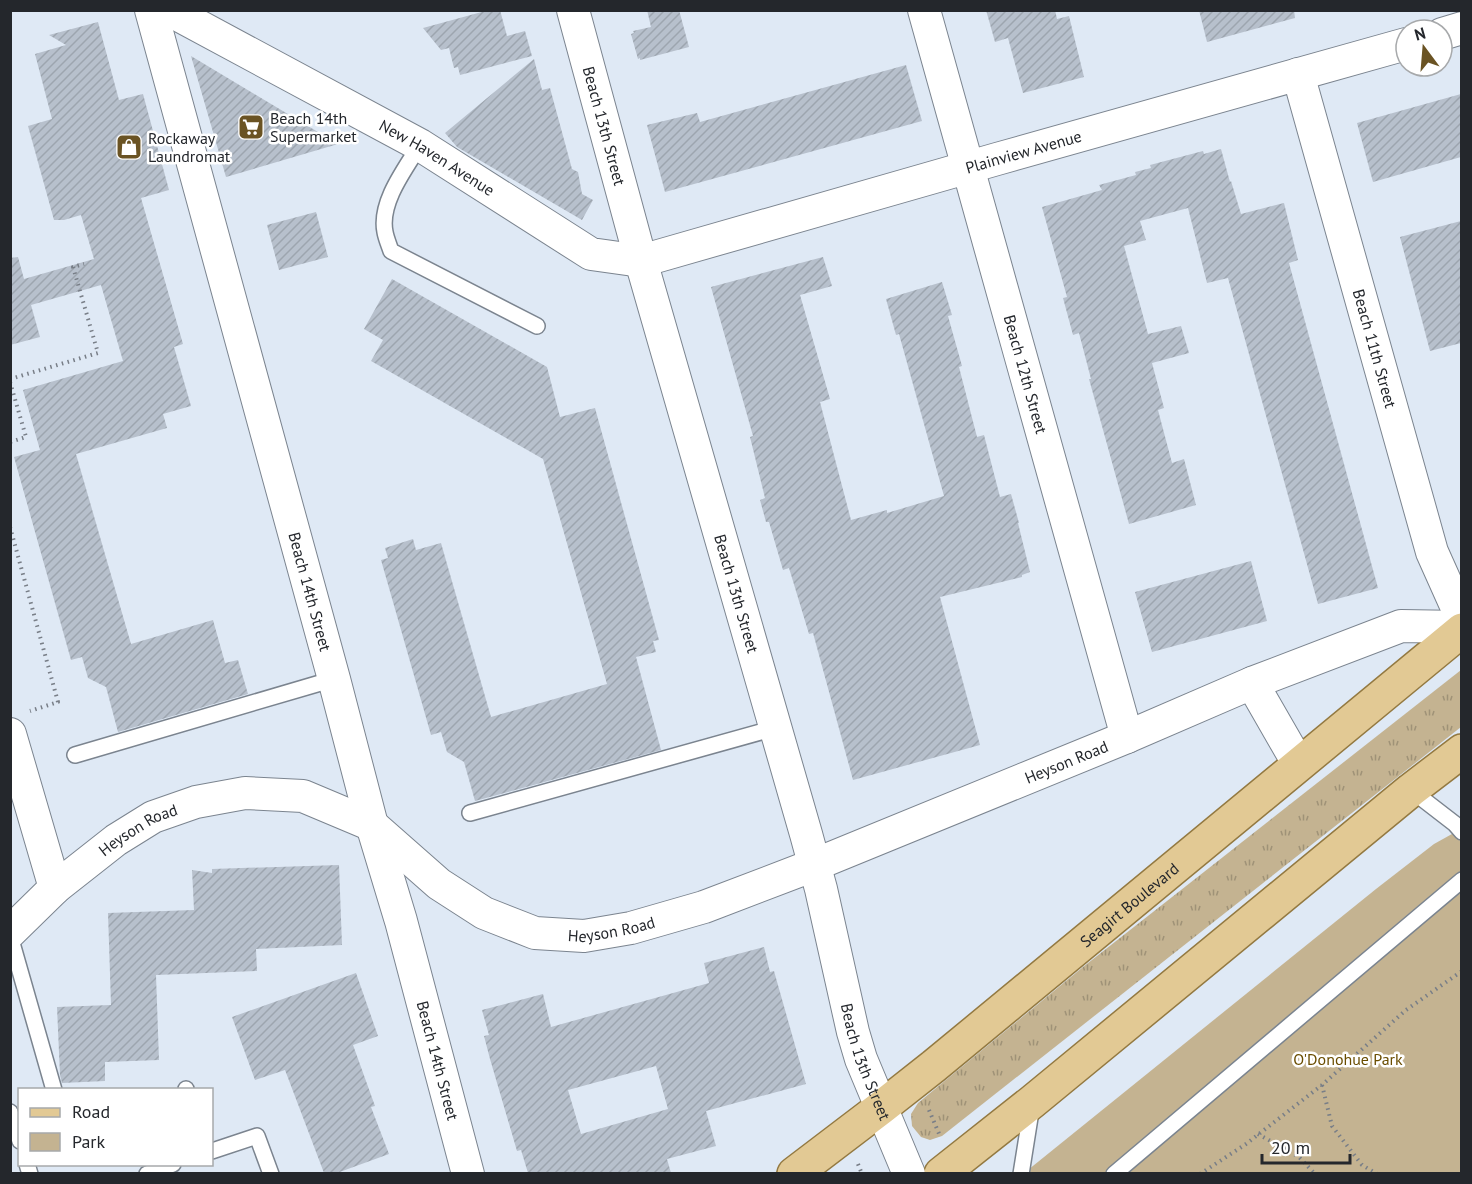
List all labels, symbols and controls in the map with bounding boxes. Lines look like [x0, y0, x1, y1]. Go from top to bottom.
north arrow [1394, 18, 1454, 78]
text: N [1412, 23, 1428, 45]
street label: Beach 13th Street [579, 64, 630, 188]
place label: Beach 14th Supermarket [270, 108, 357, 146]
supermarket icon: Beach 14th Supermarket [236, 112, 266, 142]
street label: New Haven Avenue [376, 115, 498, 200]
street label: Plainview Avenue [963, 126, 1084, 178]
place label: Rockaway Laundromat [148, 128, 231, 166]
shop icon: Rockaway Laundromat [114, 132, 144, 162]
street label: Beach 11th Street [1349, 287, 1401, 411]
street label: Beach 12th Street [1000, 312, 1052, 436]
street label: Beach 14th Street [284, 530, 336, 654]
street label: Beach 13th Street [710, 532, 763, 656]
street label: Heyson Road [1022, 736, 1111, 788]
street label: Heyson Road [94, 799, 180, 860]
street label: Seagirt Boulevard [1076, 858, 1183, 951]
street label: Heyson Road [567, 912, 657, 946]
street label: Beach 14th Street [413, 999, 463, 1123]
street label: Beach 13th Street [837, 1001, 896, 1124]
park label: O'Donohue Park [1293, 1049, 1403, 1069]
legend [18, 1088, 213, 1166]
text: Road [72, 1100, 110, 1123]
scale bar [1262, 1127, 1350, 1165]
text: Park [72, 1130, 105, 1153]
text: 20 m [1271, 1136, 1310, 1159]

